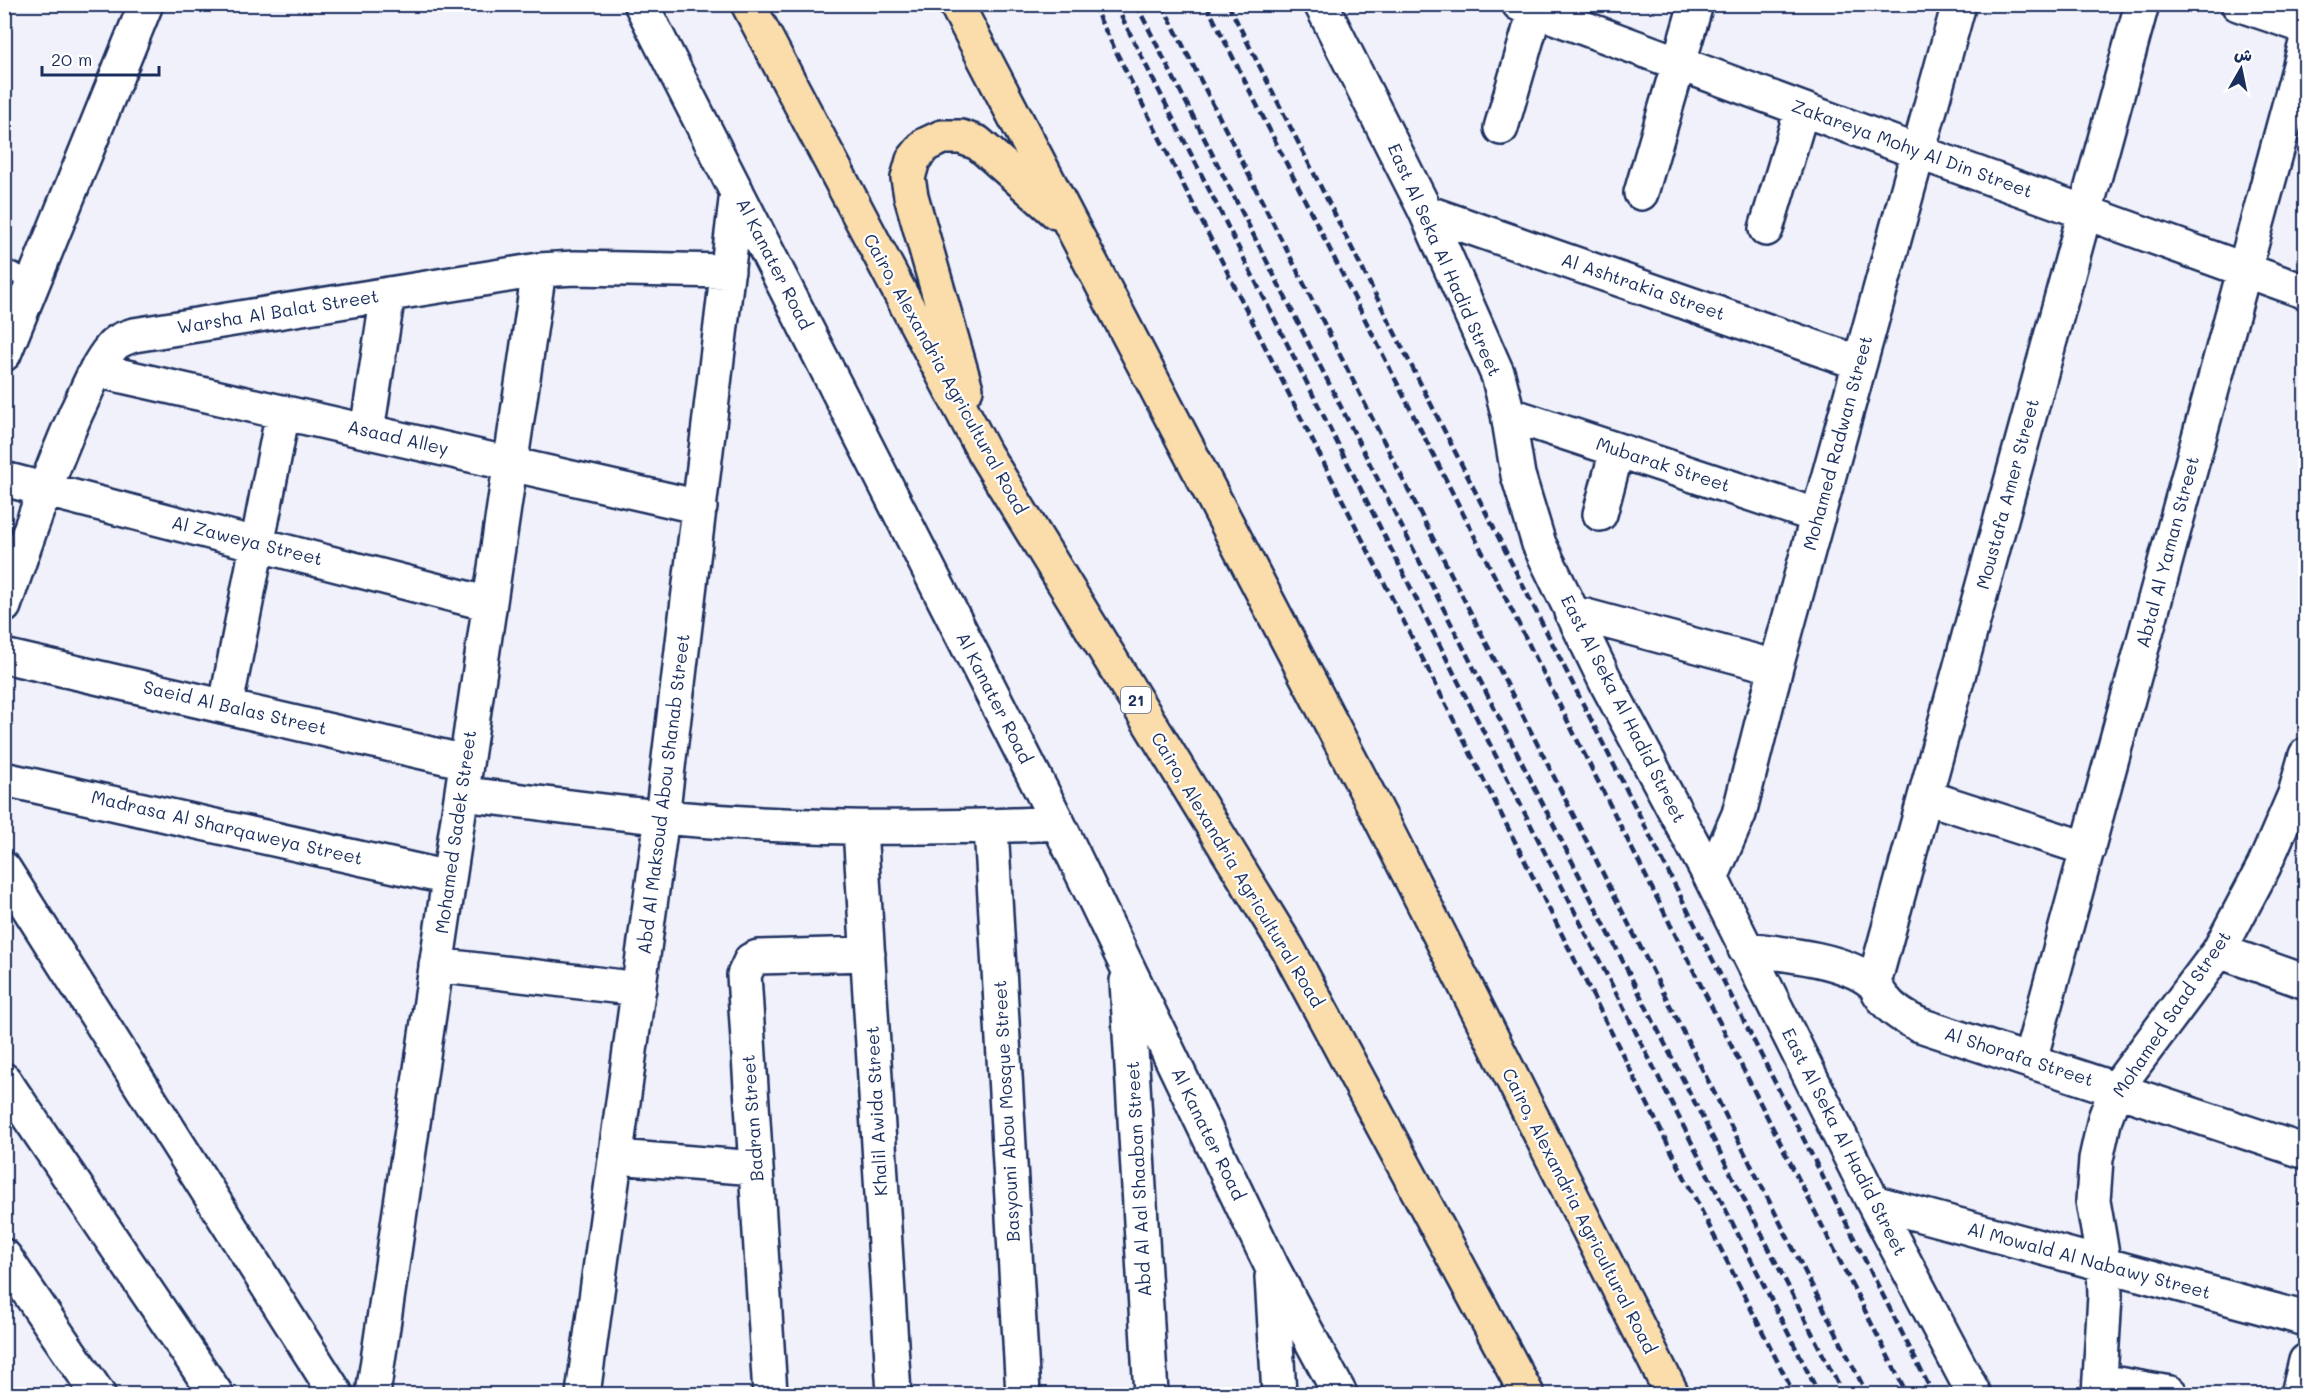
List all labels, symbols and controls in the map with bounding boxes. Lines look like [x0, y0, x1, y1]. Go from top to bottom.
scale bar [42, 39, 159, 77]
north arrow [2211, 39, 2271, 99]
text: ش [2233, 42, 2254, 65]
text: 20 m [51, 47, 92, 71]
street label: Zakareya Mohy Al Din Street [1789, 93, 2036, 203]
street label: East Al Seka Al Hadid Street [1383, 139, 1507, 380]
street label: Al Kanater Road [731, 194, 818, 333]
street label: Cairo, Alexandria Agricultural Road [858, 229, 1033, 518]
street label: Al Ashtrakia Street [1558, 247, 1728, 325]
street label: Warsha Al Balat Street [175, 283, 380, 339]
street label: Mohamed Radwan Street [1797, 333, 1877, 553]
street label: Moustafa Amer Street [1970, 396, 2044, 592]
street label: Asaad Alley [345, 414, 451, 460]
street label: Mubarak Street [1593, 431, 1733, 497]
street label: Abtal Al Yaman Street [2130, 453, 2204, 650]
street label: Al Zaweya Street [169, 510, 325, 570]
street label: East Al Seka Al Hadid Street [1556, 591, 1692, 827]
street label: Al Kanater Road [951, 628, 1038, 767]
street label: Abd Al Maksoud Abou Shanab Street [631, 632, 695, 956]
street label: Saeid Al Balas Street [141, 674, 329, 740]
road number: 21 [1121, 687, 1151, 713]
street label: Cairo, Alexandria Agricultural Road [1146, 727, 1330, 1012]
street label: Mohamed Sadek Street [429, 728, 481, 935]
street label: Madrasa Al Sharqaweya Street [89, 784, 365, 870]
street label: Mohamed Saad Street [2106, 925, 2236, 1101]
street label: Basyouni Abou Mosque Street [987, 980, 1025, 1242]
street label: Al Shorafa Street [1942, 1021, 2097, 1091]
street label: East Al Seka Al Hadid Street [1777, 1024, 1913, 1260]
street label: Khalil Awida Street [860, 1025, 892, 1197]
street label: Badran Street [736, 1054, 768, 1182]
street label: Abd Al Aal Shaaban Street [1120, 1060, 1156, 1298]
street label: Al Kanater Road [1166, 1063, 1251, 1204]
street label: Cairo, Alexandria Agricultural Road [1497, 1064, 1663, 1357]
street label: Al Mowald Al Nabawy Street [1965, 1216, 2214, 1304]

